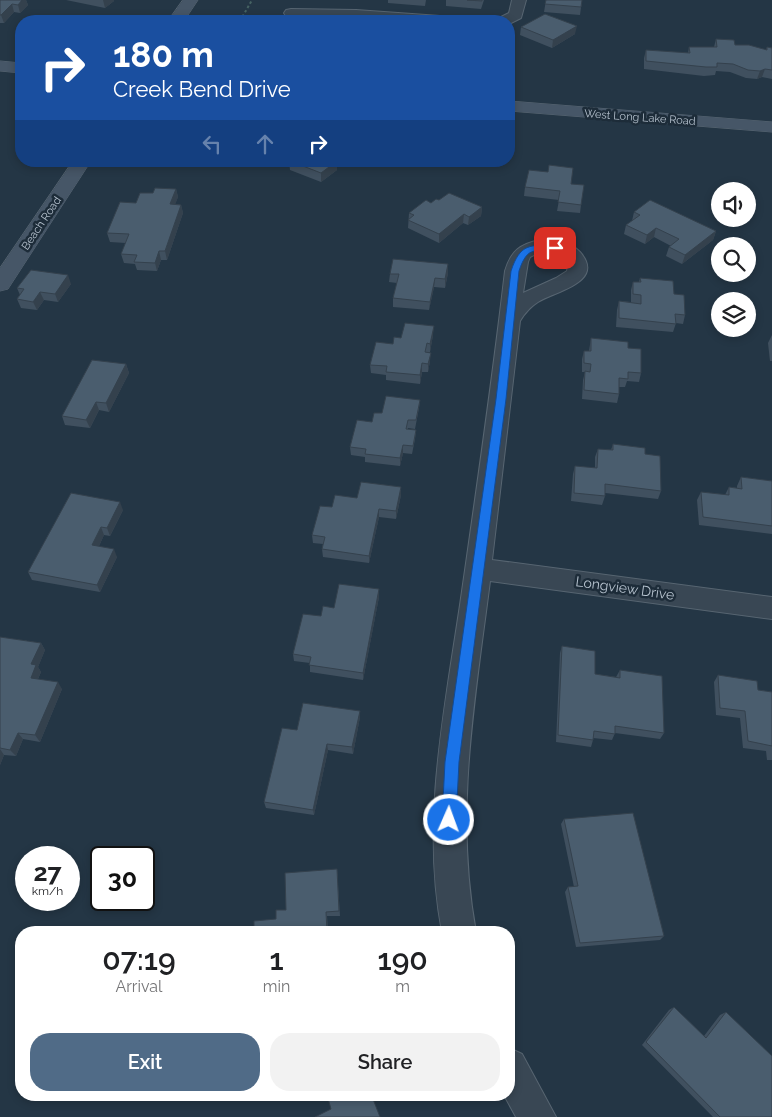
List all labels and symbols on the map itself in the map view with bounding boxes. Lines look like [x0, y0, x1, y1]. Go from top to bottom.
street label: West Long Lake Road [584, 107, 696, 128]
street label: Beach Road [19, 194, 64, 252]
pin [534, 227, 576, 269]
street label: Longview Drive [575, 573, 675, 603]
position arrow [422, 793, 474, 845]
speed limit sign: 30 [90, 846, 155, 911]

